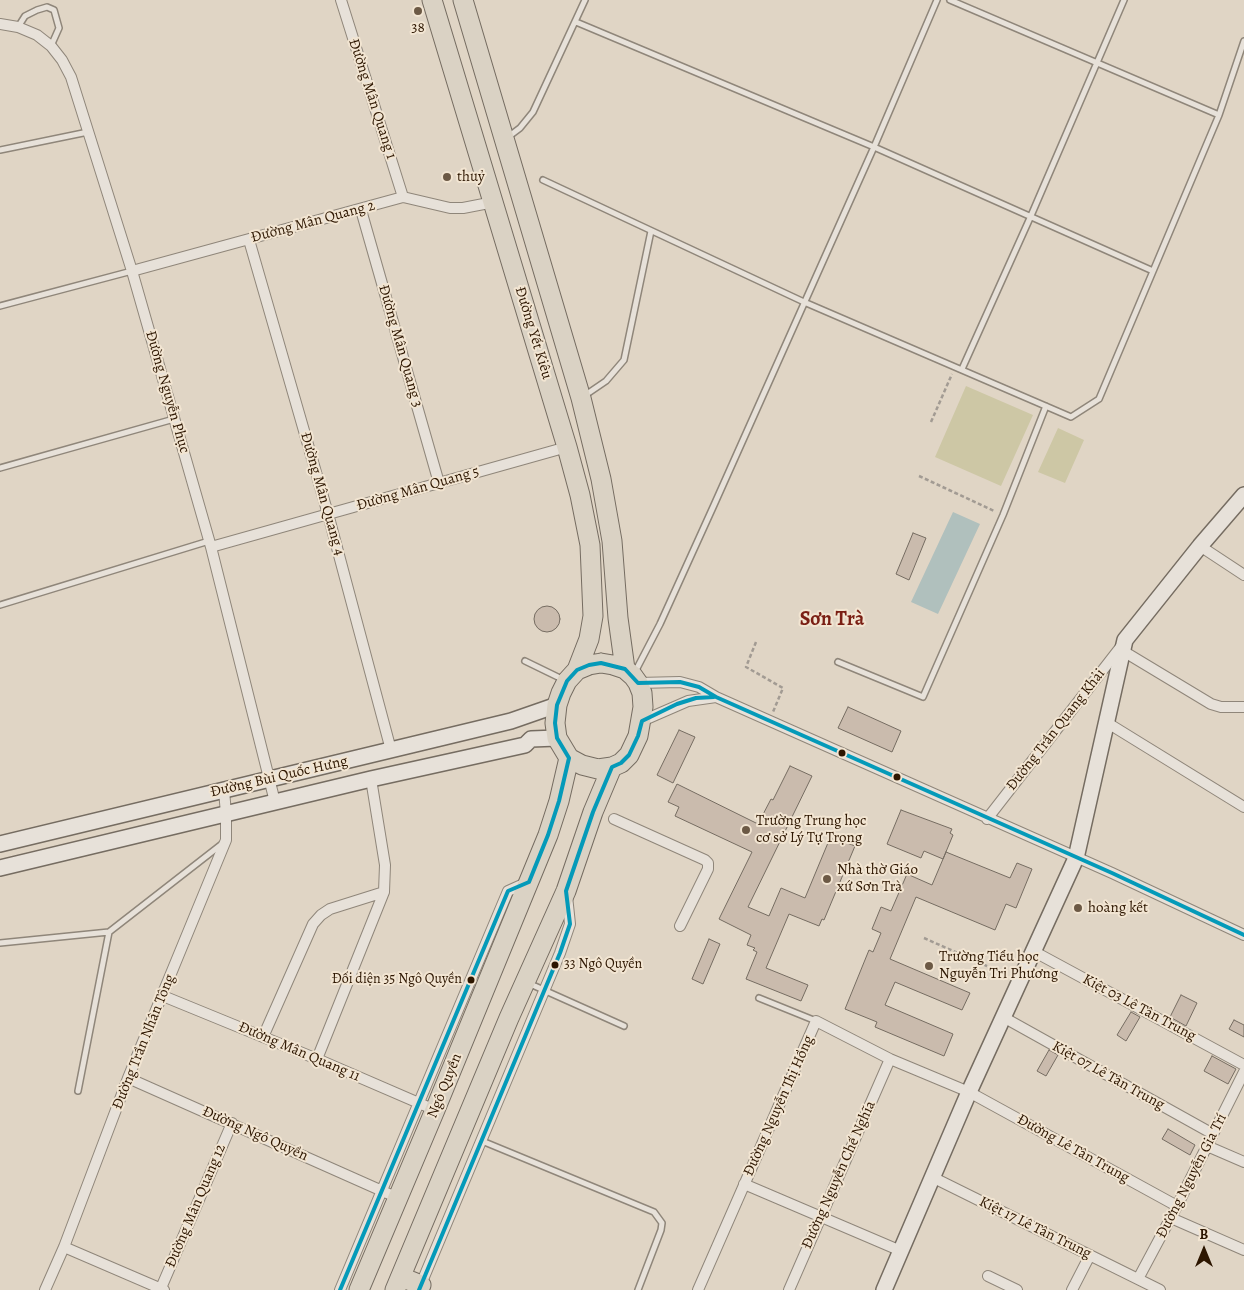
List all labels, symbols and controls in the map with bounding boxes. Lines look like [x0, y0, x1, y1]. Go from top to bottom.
marker: 38 [412, 5, 424, 17]
place label: 38 [411, 19, 425, 37]
street label: Đường Mân Quang 1 [344, 37, 400, 161]
place label: thuỷ [457, 168, 485, 186]
marker: thuỷ [441, 171, 453, 183]
street label: Đường Mân Quang 2 [249, 197, 377, 247]
street label: Đường Mân Quang 3 [374, 283, 426, 409]
street label: Đường Yết Kiêu [510, 284, 556, 382]
street label: Đường Nguyễn Phục [141, 329, 193, 455]
street label: Đường Mân Quang 4 [296, 430, 348, 558]
street label: Đường Mân Quang 5 [355, 463, 481, 515]
district label: Sơn Trà [800, 608, 864, 632]
street label: Đường Trần Quang Khải [1003, 665, 1109, 795]
unlabelled marker [837, 748, 847, 758]
street label: Đường Bùi Quốc Hưng [209, 752, 349, 802]
unlabelled marker [892, 772, 902, 782]
place label: Trường Trung học cơ sở Lý Tự Trọng [756, 812, 866, 847]
marker: Trường Trung học cơ sở Lý Tự Trọng [740, 824, 752, 836]
place label: Nhà thờ Giáo xứ Sơn Trà [837, 861, 918, 896]
marker: Nhà thờ Giáo xứ Sơn Trà [821, 873, 833, 885]
place label: hoàng kết [1088, 899, 1148, 917]
marker: hoàng kết [1072, 902, 1084, 914]
place label: Trường Tiểu học Nguyễn Tri Phương [939, 948, 1058, 983]
place label: 33 Ngô Quyền [564, 957, 642, 973]
marker: 33 Ngô Quyền [550, 960, 560, 970]
marker: Trường Tiểu học Nguyễn Tri Phương [923, 960, 935, 972]
street label: Kiệt 03 Lê Tân Trung [1079, 971, 1199, 1045]
street label: Đường Trần Nhân Tông [109, 972, 179, 1112]
place label: Đối diện 35 Ngô Quyền [332, 972, 462, 988]
marker: Đối diện 35 Ngô Quyền [466, 975, 476, 985]
street label: Đường Mân Quang 11 [235, 1018, 363, 1086]
street label: Đường Nguyễn Thị Hồng [740, 1033, 818, 1179]
street label: Kiệt 07 Lê Tân Trung [1049, 1038, 1167, 1114]
street label: Ngô Quyền [424, 1051, 466, 1121]
street label: Đường Nguyễn Chế Nghĩa [798, 1098, 880, 1252]
street label: Đường Ngô Quyền [199, 1103, 311, 1165]
street label: Đường Lê Tân Trung [1014, 1111, 1132, 1187]
street label: Đường Nguyễn Gia Trí [1153, 1111, 1231, 1241]
street label: Đường Mân Quang 12 [162, 1141, 230, 1271]
street label: Kiệt 17 Lê Tân Trung [976, 1193, 1094, 1263]
north arrow [1179, 1225, 1229, 1275]
text: B [1200, 1225, 1208, 1244]

